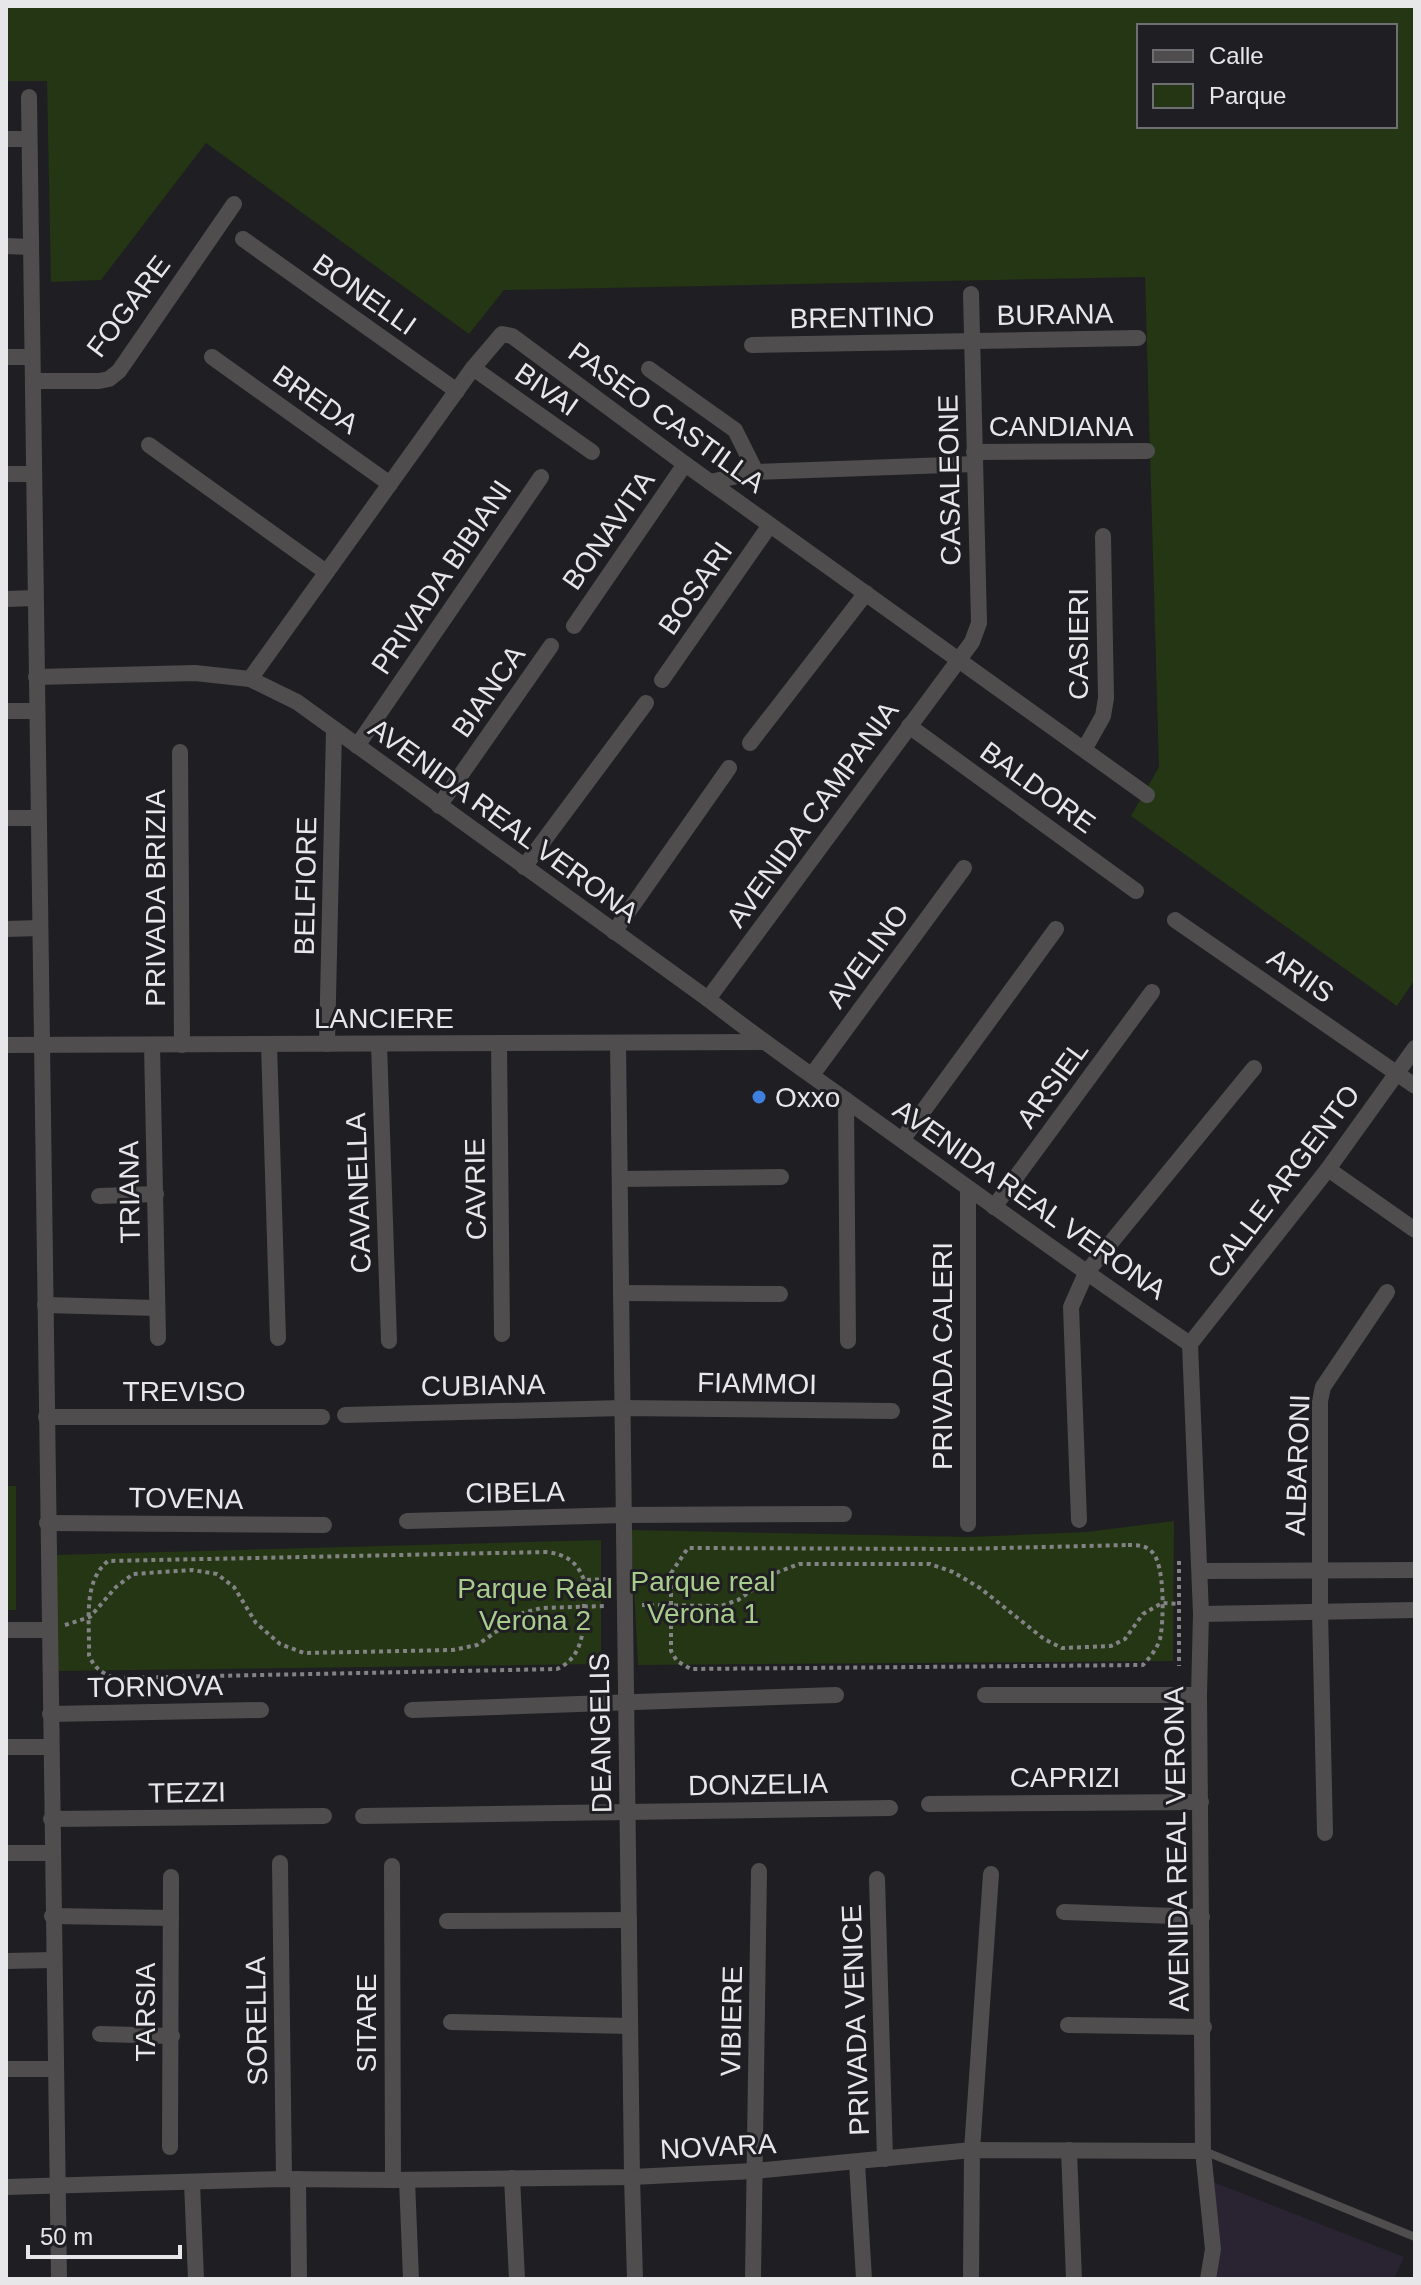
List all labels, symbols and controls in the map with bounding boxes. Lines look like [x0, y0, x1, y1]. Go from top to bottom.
legend [1137, 24, 1397, 128]
text: Calle [1209, 42, 1264, 69]
text: Parque [1209, 82, 1286, 109]
street label: BONELLI [307, 248, 422, 341]
street label: FOGARE [80, 250, 176, 363]
street label: BURANA [996, 298, 1114, 331]
street label: BRENTINO [789, 301, 935, 334]
street label: PASEO CASTILLA [563, 336, 771, 499]
street label: BIVAI [509, 357, 584, 422]
street label: BREDA [267, 359, 364, 440]
street label: CASALEONE [933, 394, 966, 566]
street label: CANDIANA [989, 411, 1134, 442]
street label: BONAVITA [556, 465, 661, 595]
street label: PRIVADA BIBIANI [365, 475, 518, 680]
street label: BOSARI [652, 536, 738, 641]
street label: CASIERI [1063, 588, 1094, 700]
street label: BIANCA [446, 639, 531, 743]
street label: AVENIDA CAMPANIA [720, 695, 905, 933]
street label: AVENIDA REAL VERONA [363, 712, 645, 929]
street label: BALDORE [974, 736, 1101, 839]
street label: PRIVADA BRIZIA [140, 789, 171, 1007]
street label: BELFIORE [289, 817, 322, 956]
street label: AVELINO [820, 899, 915, 1014]
street label: ARIIS [1262, 942, 1340, 1009]
street label: LANCIERE [314, 1003, 454, 1034]
street label: ARSIEL [1011, 1035, 1094, 1134]
street label: CALLE ARGENTO [1201, 1079, 1366, 1284]
place label: Oxxo [775, 1082, 840, 1113]
marker: Oxxo [750, 1088, 768, 1106]
street label: AVENIDA REAL VERONA [888, 1093, 1172, 1306]
street label: CAVANELLA [340, 1112, 377, 1274]
street label: CAVRIE [459, 1138, 492, 1240]
street label: TRIANA [113, 1140, 146, 1244]
street label: PRIVADA CALERI [927, 1242, 958, 1470]
street label: FIAMMOI [697, 1367, 817, 1400]
street label: CUBIANA [421, 1369, 546, 1402]
street label: TREVISO [123, 1376, 245, 1407]
street label: ALBARONI [1280, 1394, 1315, 1536]
street label: CIBELA [465, 1476, 565, 1509]
street label: TOVENA [128, 1482, 244, 1515]
park label: Parque real Verona 1 [631, 1566, 775, 1629]
park label: Parque Real Verona 2 [457, 1573, 613, 1636]
street label: DEANGELIS [584, 1653, 617, 1813]
street label: TORNOVA [87, 1670, 224, 1703]
street label: AVENIDA REAL VERONA [1158, 1686, 1195, 2012]
street label: CAPRIZI [1010, 1762, 1120, 1793]
street label: DONZELIA [688, 1768, 829, 1801]
street label: TEZZI [148, 1776, 226, 1809]
street label: PRIVADA VENICE [836, 1904, 875, 2136]
street label: SORELLA [240, 1956, 273, 2086]
street label: TARSIA [130, 1962, 161, 2062]
street label: VIBIERE [715, 1966, 748, 2077]
street label: SITARE [351, 1973, 382, 2073]
street label: NOVARA [659, 2128, 777, 2165]
scale bar [28, 2209, 180, 2259]
text: 50 m [40, 2223, 93, 2250]

